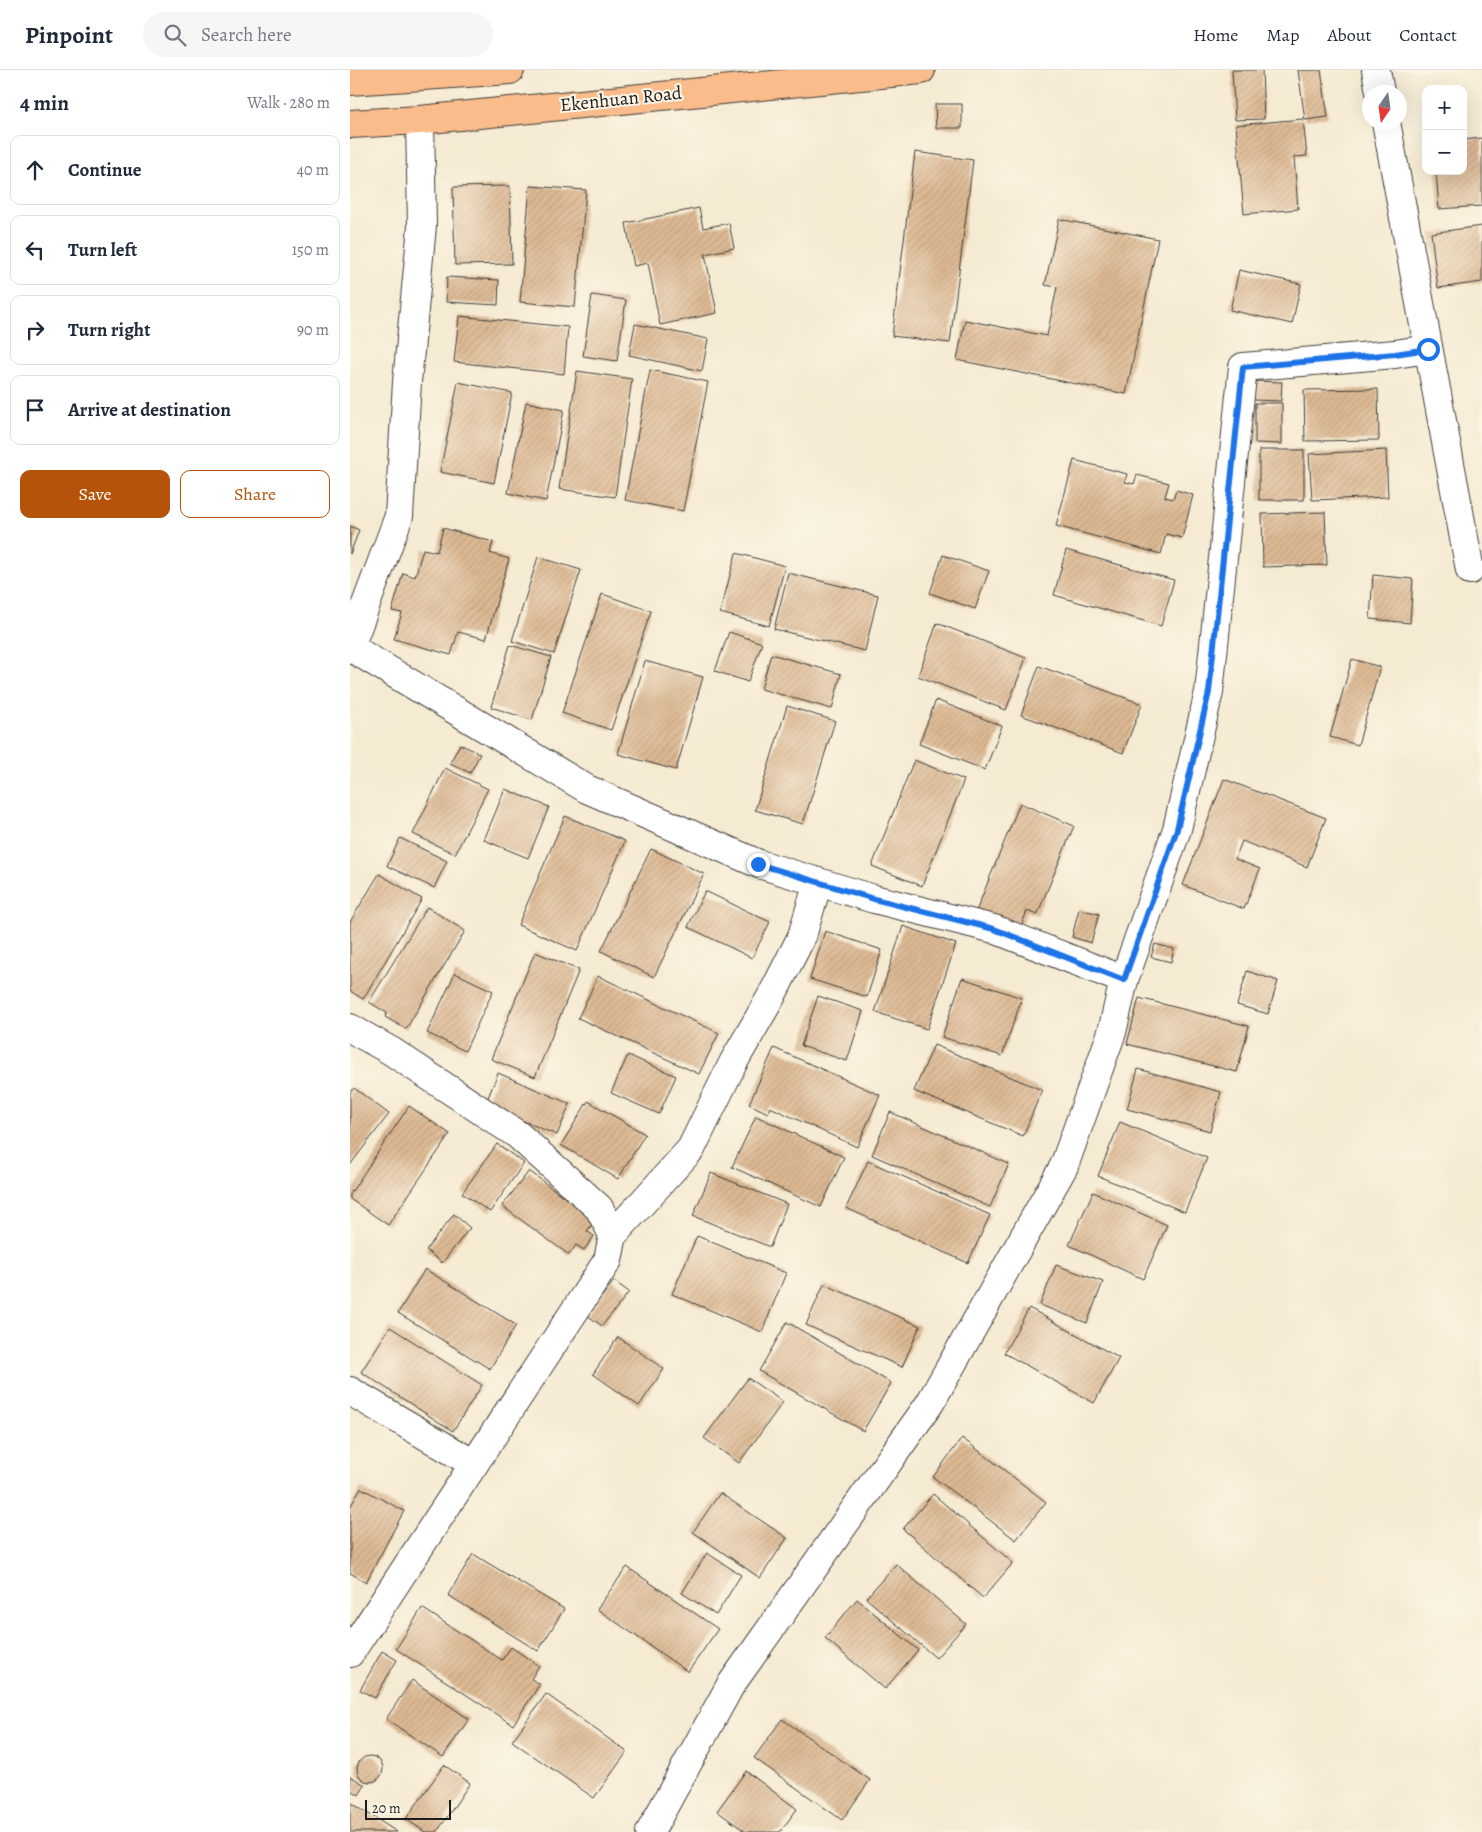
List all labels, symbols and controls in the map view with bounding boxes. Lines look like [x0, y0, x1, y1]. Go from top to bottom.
search box [143, 12, 493, 57]
text: Pinpoint [25, 19, 113, 51]
icon: search [161, 21, 189, 49]
text: Search here [201, 22, 291, 48]
text: Home [1193, 23, 1238, 47]
text: Map [1266, 23, 1299, 47]
text: About [1327, 23, 1371, 47]
text: Contact [1399, 23, 1457, 47]
street label: Ekenhuan Road [559, 80, 684, 118]
north arrow [1362, 85, 1407, 130]
map controls [1422, 85, 1467, 175]
button: + [1422, 85, 1467, 130]
text: 4 min [20, 89, 69, 117]
text: Walk · 280 m [247, 92, 330, 114]
button: − [1422, 130, 1467, 175]
icon: ahead [21, 156, 49, 184]
text: Continue [68, 157, 142, 183]
text: 40 m [297, 159, 329, 181]
icon: left [21, 236, 49, 264]
text: Turn left [68, 237, 137, 263]
text: 150 m [292, 239, 329, 261]
icon: right [21, 316, 49, 344]
text: Turn right [68, 317, 150, 343]
text: 90 m [297, 319, 329, 341]
route start [1417, 338, 1440, 361]
icon: arrive [21, 396, 49, 424]
text: Arrive at destination [68, 397, 231, 423]
button: Save [20, 470, 170, 518]
button: Share [180, 470, 330, 518]
route end [747, 853, 770, 876]
scale bar [365, 1797, 451, 1820]
text: 20 m [372, 1799, 401, 1818]

